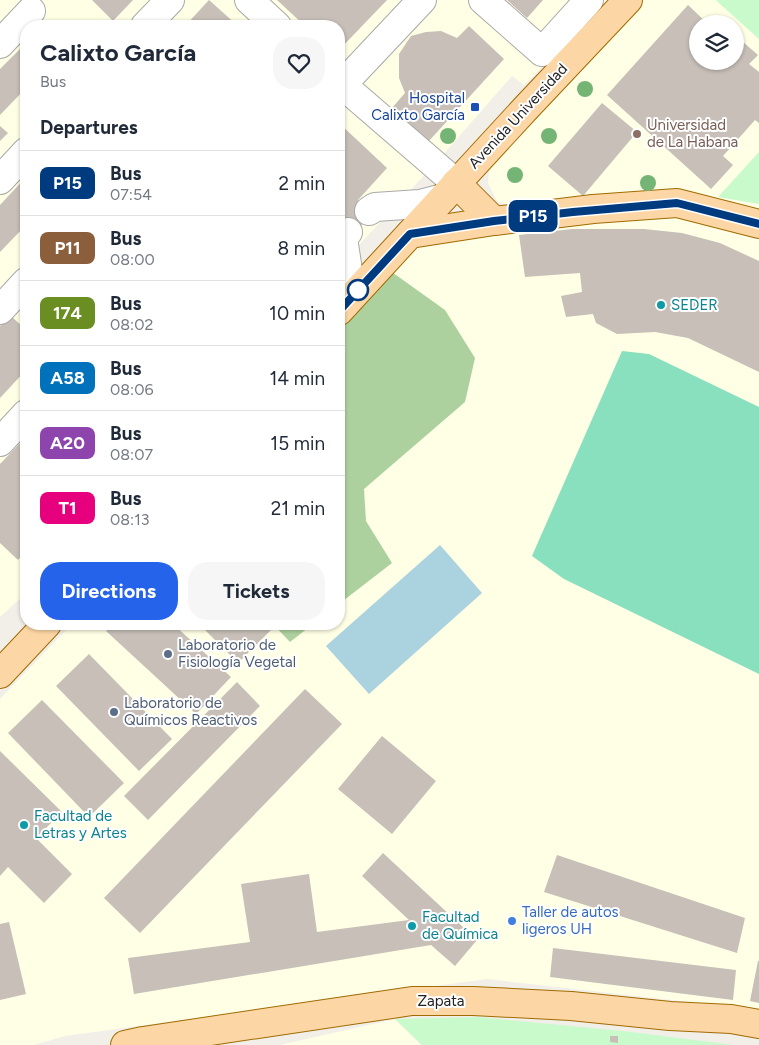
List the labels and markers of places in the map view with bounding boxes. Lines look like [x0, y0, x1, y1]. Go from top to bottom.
place label: Hospital Calixto García [371, 89, 465, 124]
marker: Hospital Calixto García [469, 101, 481, 113]
place label: Universidad de La Habana [647, 116, 738, 151]
marker: Universidad de La Habana [631, 128, 643, 140]
unlabelled marker [347, 279, 369, 301]
place label: SEDER [671, 296, 718, 314]
marker: SEDER [655, 299, 667, 311]
place label: Laboratorio de Fisiología Vegetal [178, 636, 296, 671]
marker: Laboratorio de Fisiología Vegetal [162, 648, 174, 660]
place label: Laboratorio de Químicos Reactivos [124, 694, 257, 729]
marker: Laboratorio de Químicos Reactivos [108, 706, 120, 718]
place label: Facultad de Letras y Artes [34, 807, 127, 842]
marker: Facultad de Letras y Artes [18, 819, 30, 831]
place label: Taller de autos ligeros UH [522, 903, 619, 938]
place label: Facultad de Química [422, 908, 498, 943]
marker: Taller de autos ligeros UH [506, 915, 518, 927]
marker: Facultad de Química [406, 920, 418, 932]

